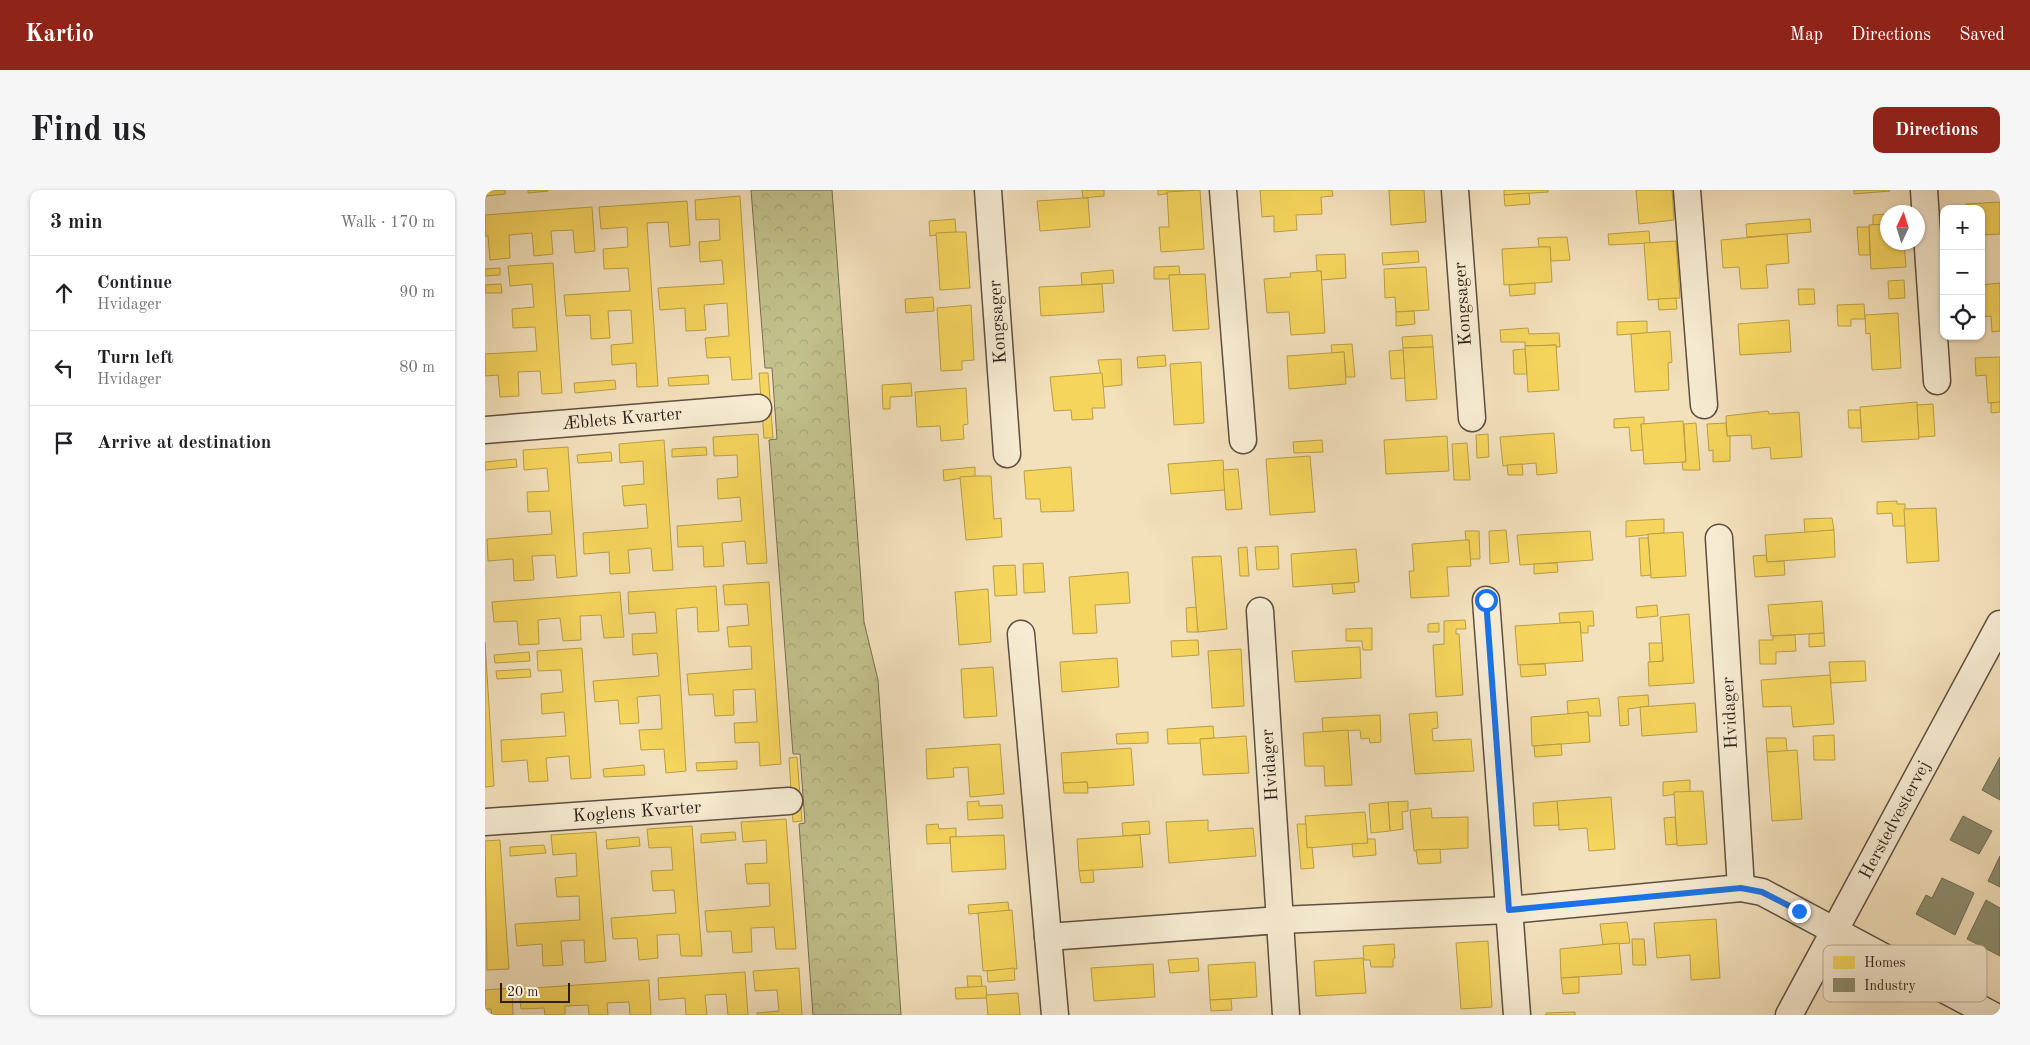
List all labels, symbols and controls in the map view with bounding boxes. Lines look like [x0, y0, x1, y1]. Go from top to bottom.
text: Kartio [25, 23, 94, 47]
text: Map [1790, 26, 1823, 44]
text: Directions [1851, 26, 1931, 44]
text: Saved [1959, 26, 2005, 44]
button: Directions [1873, 107, 2000, 153]
text: Find us [30, 113, 146, 148]
north arrow [1880, 205, 1925, 250]
map controls [1940, 205, 1985, 340]
button: + [1940, 205, 1985, 250]
text: 3 min [50, 212, 103, 233]
text: Walk · 170 m [340, 215, 435, 231]
button: − [1940, 250, 1985, 295]
street label: Kongsager [1451, 261, 1475, 347]
text: Continue [97, 274, 172, 293]
icon: ahead [50, 279, 78, 307]
street label: Kongsager [986, 279, 1010, 365]
text: 90 m [399, 285, 435, 301]
button: locate [1940, 295, 1985, 340]
text: Hvidager [97, 297, 161, 313]
text: Turn left [97, 349, 174, 368]
icon: left [50, 354, 78, 382]
text: 80 m [399, 360, 435, 376]
text: Hvidager [97, 372, 161, 388]
street label: Æblets Kvarter [561, 405, 683, 433]
icon: arrive [50, 429, 78, 457]
text: Arrive at destination [97, 434, 271, 453]
route start [1475, 589, 1498, 612]
street label: Hvidager [1719, 676, 1741, 750]
street label: Hvidager [1258, 728, 1281, 802]
street label: Herstedvestervej [1856, 758, 1934, 882]
street label: Koglens Kvarter [572, 798, 702, 825]
route end [1788, 900, 1811, 923]
legend [1823, 945, 1987, 1002]
text: Homes [1864, 956, 1906, 970]
text: Industry [1864, 979, 1917, 993]
scale bar [500, 980, 570, 1003]
text: 20 m [507, 985, 538, 999]

